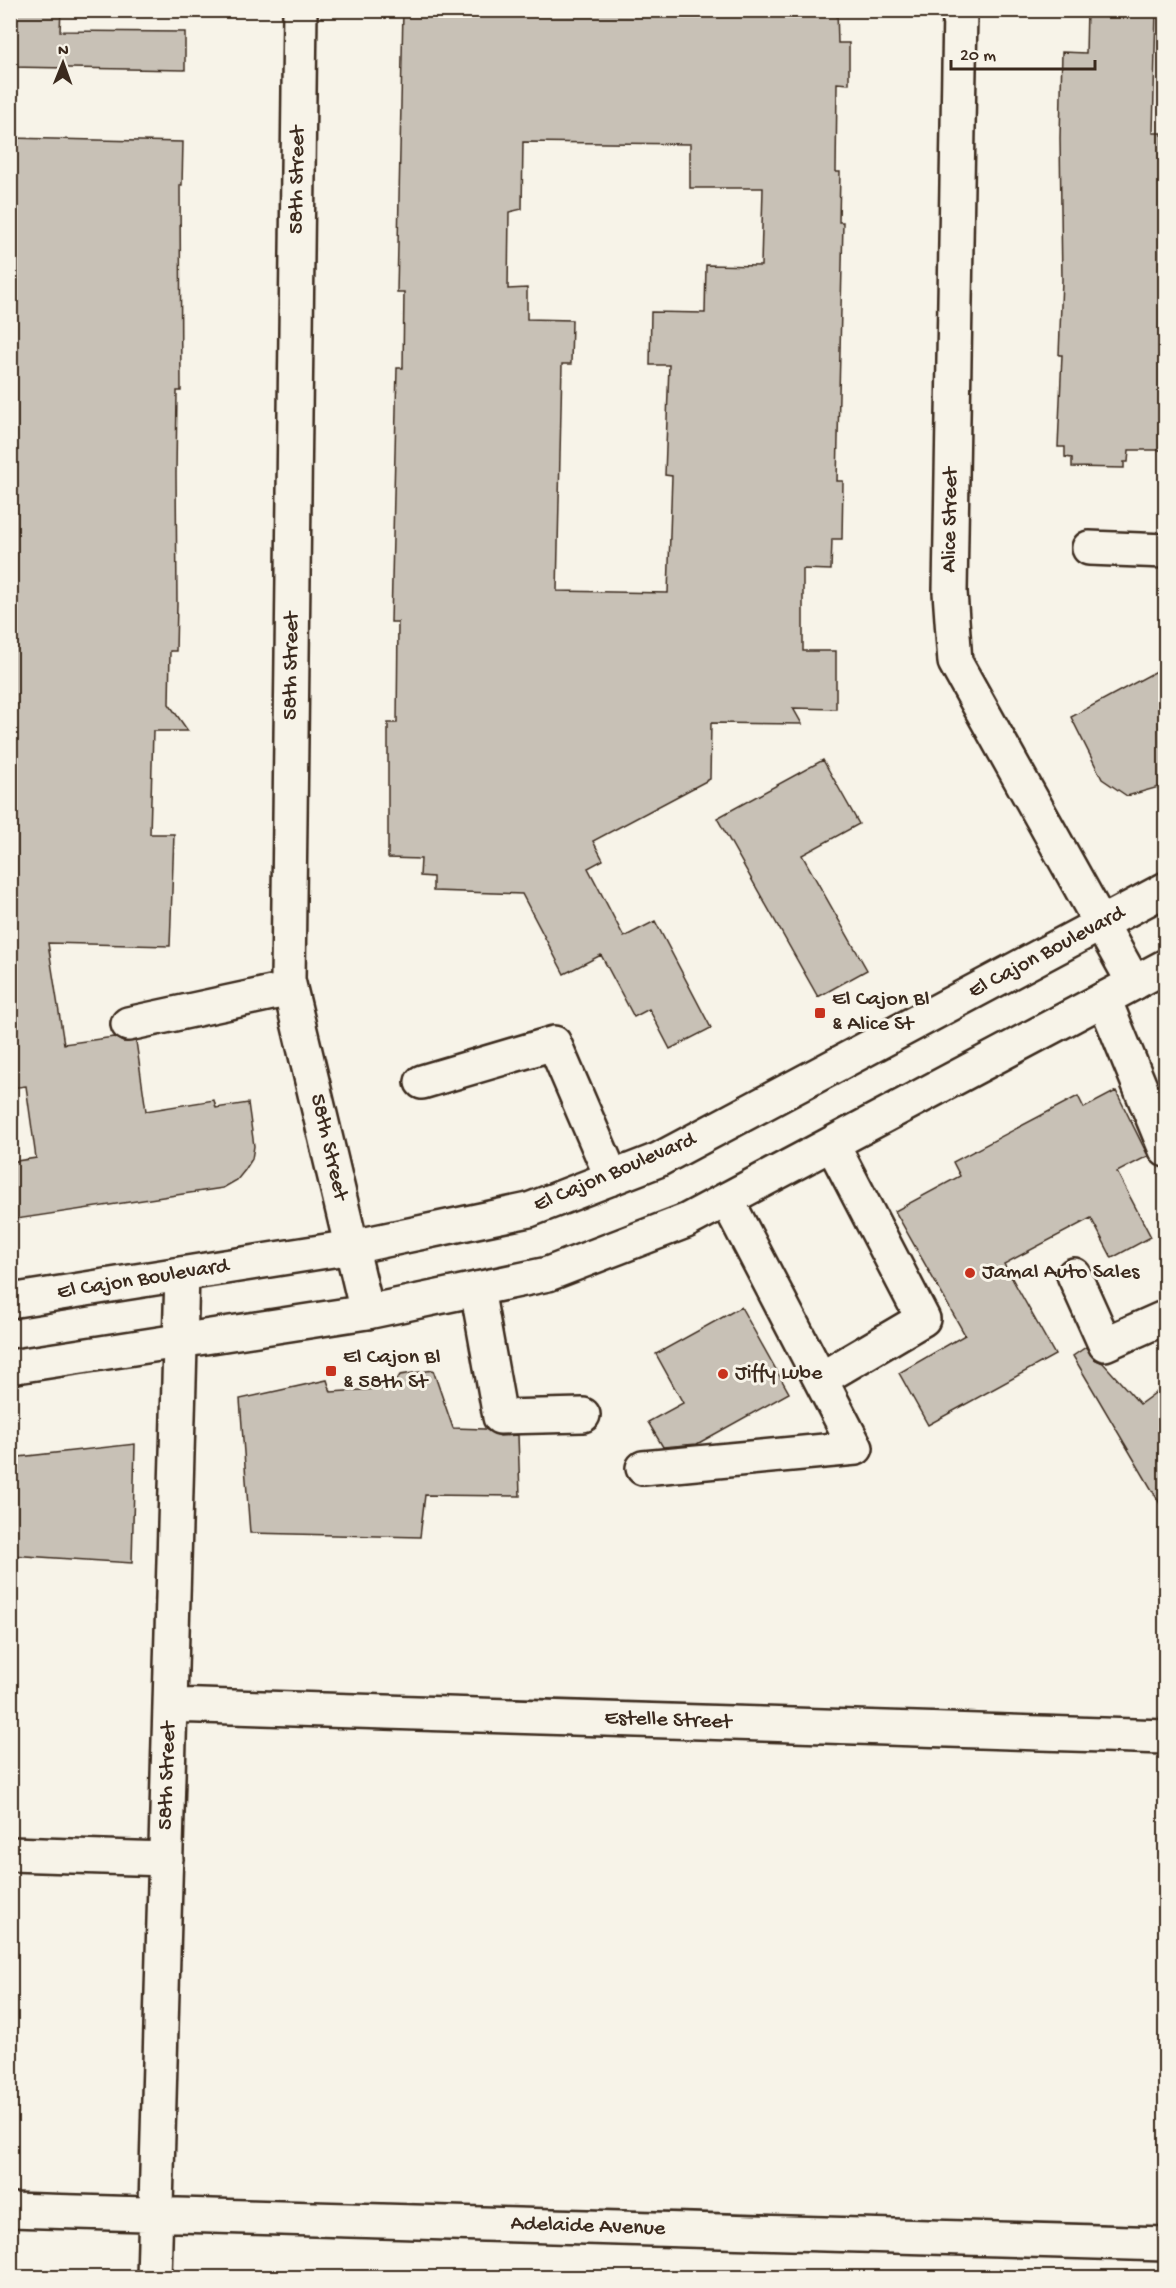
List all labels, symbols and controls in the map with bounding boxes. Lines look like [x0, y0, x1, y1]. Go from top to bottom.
north arrow [33, 33, 93, 93]
scale bar [951, 33, 1095, 71]
text: N [58, 42, 69, 61]
text: 20 m [960, 46, 996, 67]
street label: 58th Street [284, 124, 312, 234]
street label: Alice Street [937, 465, 965, 573]
street label: 58th Street [278, 610, 306, 720]
street label: El Cajon Boulevard [964, 900, 1131, 1005]
place label: El Cajon Bl & Alice St [832, 987, 930, 1038]
marker: El Cajon Bl & Alice St [813, 1006, 827, 1020]
street label: 58th Street [303, 1091, 353, 1205]
street label: El Cajon Boulevard [530, 1126, 702, 1219]
street label: El Cajon Boulevard [55, 1253, 233, 1306]
place label: Jamal Auto Sales [982, 1260, 1140, 1286]
marker: Jamal Auto Sales [963, 1266, 977, 1280]
place label: El Cajon Bl & 58th St [343, 1345, 441, 1396]
place label: Jiffy Lube [735, 1361, 823, 1387]
marker: El Cajon Bl & 58th St [324, 1364, 338, 1378]
marker: Jiffy Lube [716, 1367, 730, 1381]
street label: Estelle Street [604, 1706, 734, 1736]
street label: 58th Street [153, 1719, 183, 1831]
street label: Adelaide Avenue [510, 2211, 666, 2243]

